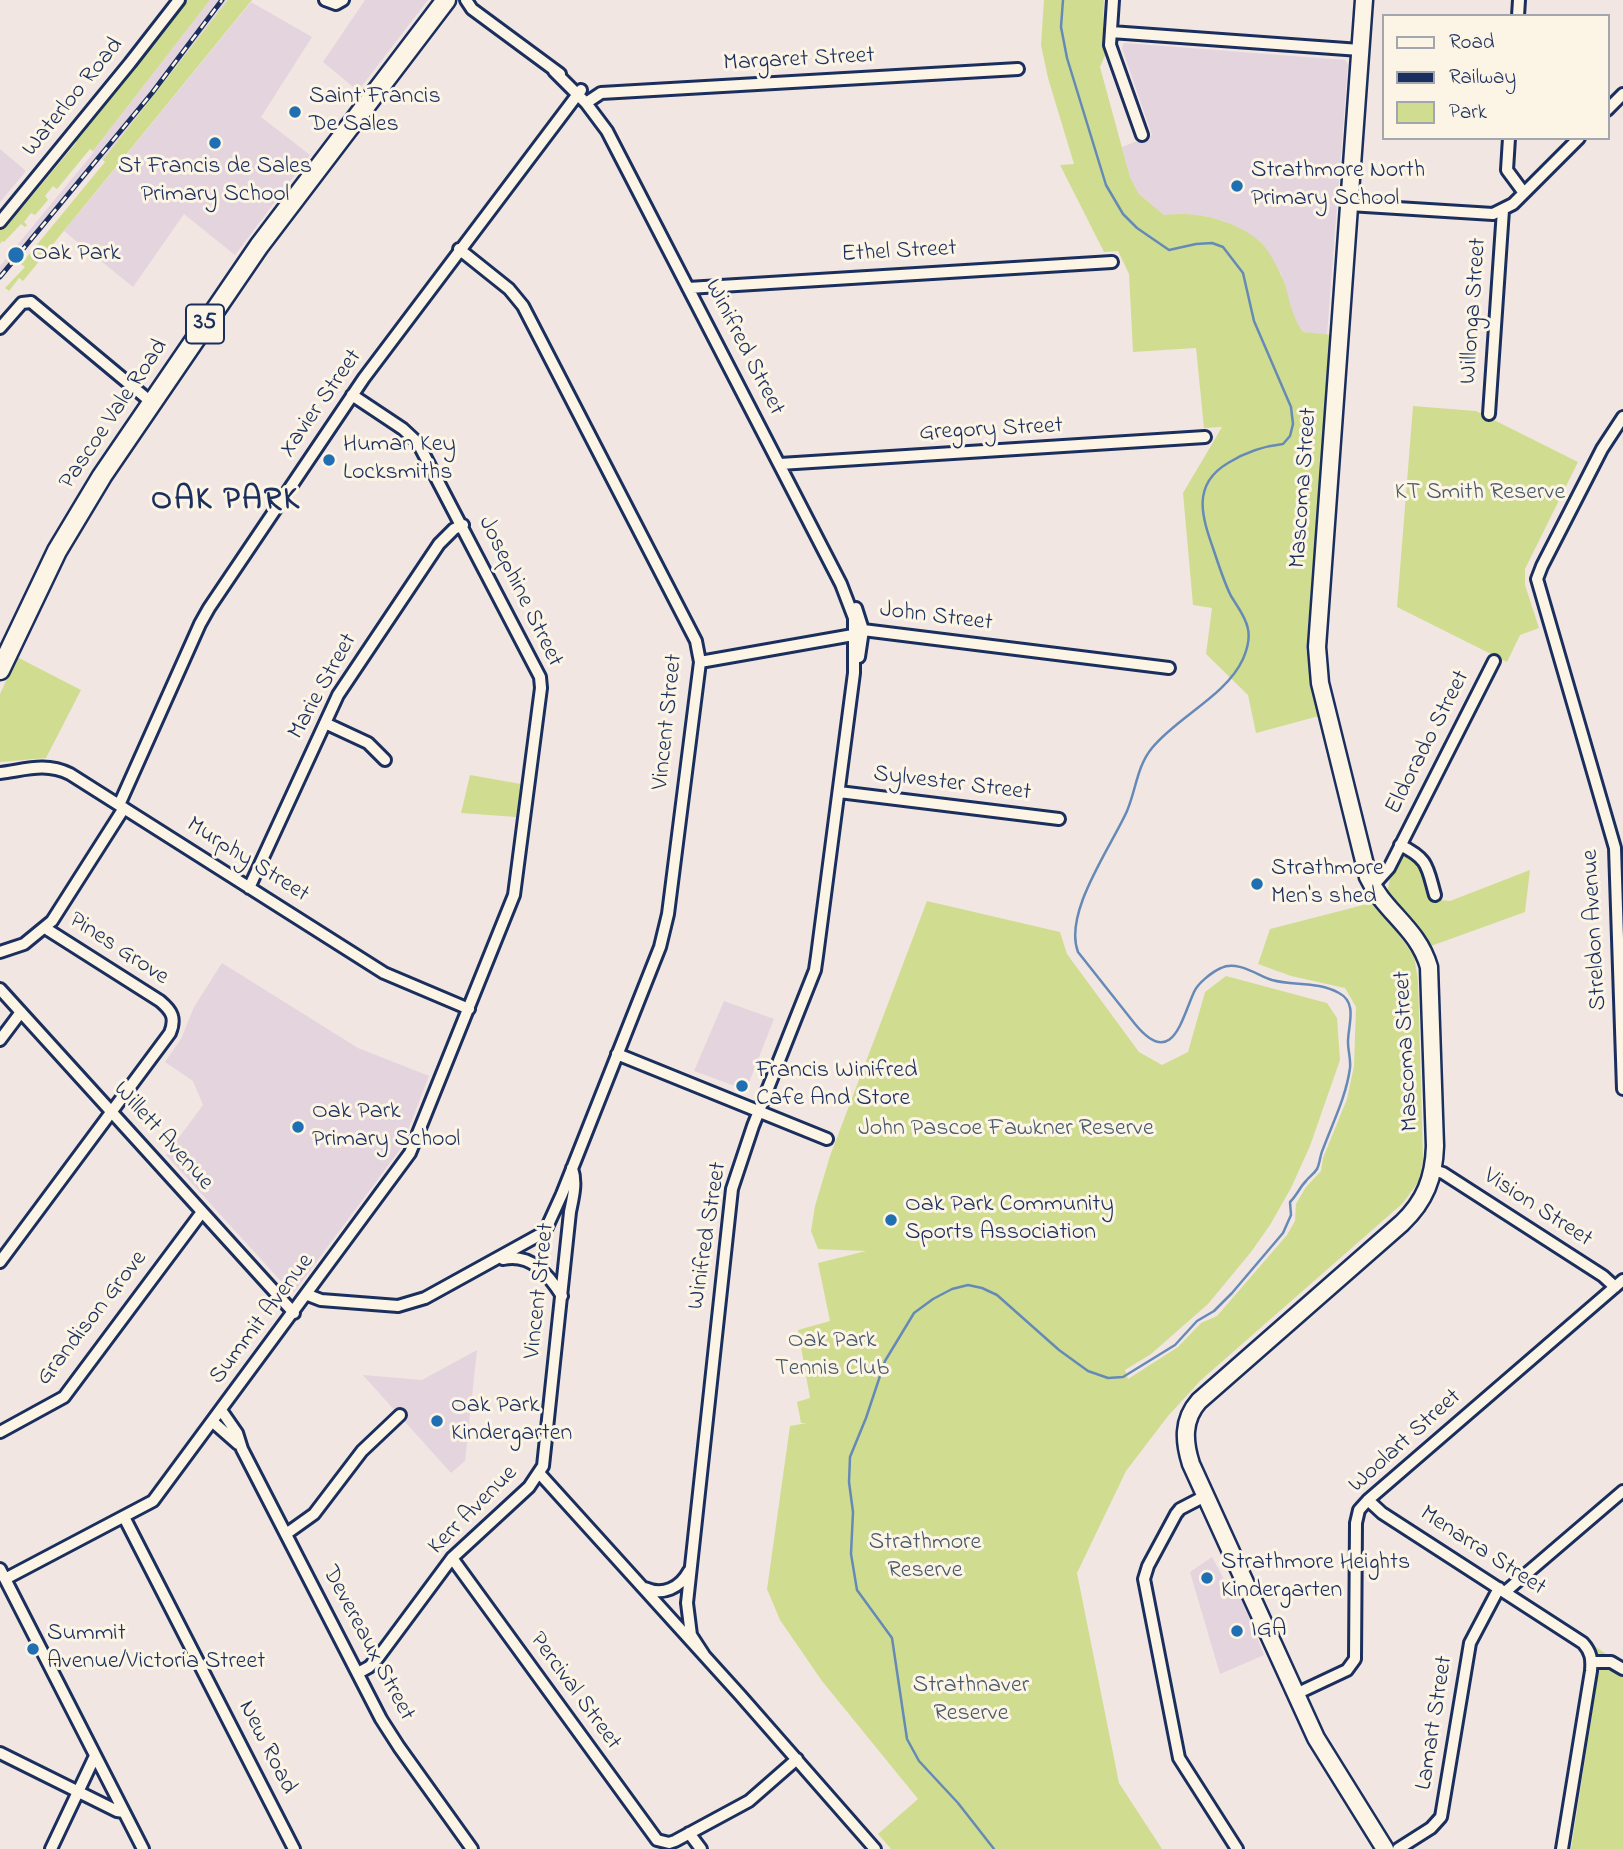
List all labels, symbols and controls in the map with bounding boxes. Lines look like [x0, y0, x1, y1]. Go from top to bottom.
legend [1382, 14, 1609, 140]
text: Road [1449, 28, 1495, 58]
street label: Waterloo Road [17, 33, 131, 163]
street label: Margaret Street [723, 43, 875, 79]
text: Railway [1449, 63, 1516, 93]
place label: Saint Francis De Sales [309, 84, 441, 140]
text: Park [1449, 98, 1487, 128]
marker: Saint Francis De Sales [287, 104, 303, 120]
marker: St Francis de Sales Primary School [207, 135, 223, 151]
place label: St Francis de Sales Primary School [118, 154, 312, 210]
place label: Strathmore North Primary School [1251, 158, 1425, 214]
marker: Strathmore North Primary School [1229, 178, 1245, 194]
street label: Ethel Street [841, 236, 957, 270]
street label: Willonga Street [1456, 237, 1494, 385]
place label: Oak Park [32, 241, 121, 269]
marker: Oak Park [6, 245, 26, 265]
street label: Winifred Street [696, 275, 790, 421]
road number: 35 [186, 304, 224, 344]
street label: Pascoe Vale Road [54, 335, 176, 495]
street label: Xavier Street [274, 345, 370, 463]
street label: Mascoma Street [1285, 407, 1325, 569]
street label: Gregory Street [918, 413, 1064, 449]
place label: Human Key Locksmiths [343, 432, 456, 488]
marker: Human Key Locksmiths [321, 452, 337, 468]
park label: KT Smith Reserve [1395, 480, 1565, 508]
district label: OAK PARK [152, 484, 300, 522]
street label: Josephine Street [470, 512, 568, 672]
street label: John Street [878, 597, 994, 639]
street label: Marie Street [283, 629, 365, 745]
street label: Vincent Street [648, 653, 690, 791]
street label: Eldorado Street [1380, 666, 1478, 820]
street label: Sylvester Street [872, 761, 1032, 809]
street label: Murphy Street [180, 812, 314, 910]
street label: Streldon Avenue [1577, 849, 1615, 1011]
place label: Strathmore Men's shed [1271, 856, 1384, 912]
marker: Strathmore Men's shed [1249, 876, 1265, 892]
street label: Pines Grove [63, 907, 173, 993]
street label: Mascoma Street [1389, 970, 1427, 1132]
place label: Francis Winifred Cafe And Store [756, 1058, 917, 1114]
street label: Willett Avenue [106, 1077, 218, 1197]
marker: Francis Winifred Cafe And Store [734, 1078, 750, 1094]
place label: Oak Park Primary School [312, 1099, 460, 1155]
park label: John Pascoe Fawkner Reserve [858, 1116, 1154, 1144]
marker: Oak Park Primary School [290, 1119, 306, 1135]
street label: Winifred Street [683, 1160, 735, 1312]
street label: Vision Street [1477, 1163, 1597, 1255]
place label: Oak Park Community Sports Association [905, 1192, 1114, 1248]
marker: Oak Park Community Sports Association [883, 1212, 899, 1228]
street label: Vincent Street [520, 1222, 562, 1360]
street label: Grandison Grove [31, 1246, 155, 1392]
street label: Summit Avenue [204, 1249, 322, 1391]
park label: Oak Park Tennis Club [775, 1328, 889, 1384]
street label: Woolart Street [1344, 1384, 1468, 1500]
place label: Oak Park Kindergarten [451, 1393, 572, 1449]
marker: Oak Park Kindergarten [429, 1413, 445, 1429]
street label: Kerr Avenue [423, 1460, 525, 1562]
street label: Menarra Street [1414, 1501, 1550, 1603]
park label: Strathmore Reserve [869, 1530, 981, 1586]
place label: Strathmore Heights Kindergarten [1221, 1550, 1410, 1606]
street label: Devereaux Street [314, 1562, 420, 1726]
marker: Strathmore Heights Kindergarten [1199, 1570, 1215, 1586]
place label: IGA [1251, 1617, 1286, 1645]
place label: Summit Avenue/Victoria Street [47, 1621, 265, 1677]
marker: IGA [1229, 1623, 1245, 1639]
street label: Percival Street [522, 1628, 626, 1756]
marker: Summit Avenue/Victoria Street [25, 1641, 41, 1657]
street label: Lamart Street [1411, 1654, 1461, 1792]
park label: Strathnaver Reserve [913, 1673, 1029, 1729]
street label: New Road [230, 1697, 302, 1799]

